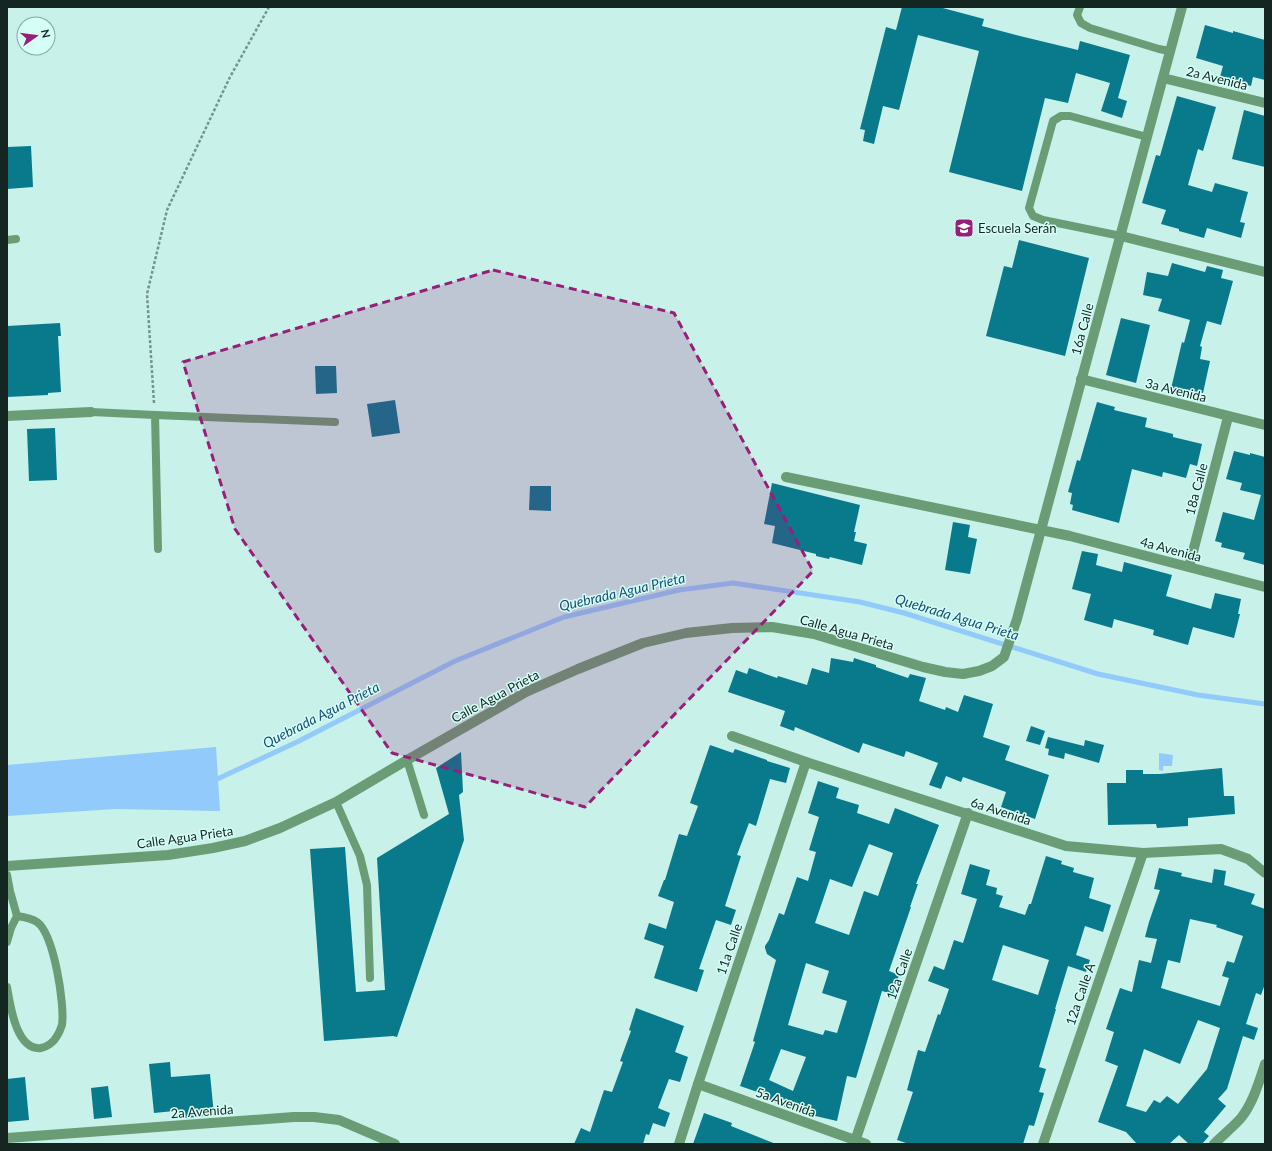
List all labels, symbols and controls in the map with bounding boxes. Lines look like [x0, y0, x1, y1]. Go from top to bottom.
north arrow [16, 16, 56, 56]
text: N [39, 28, 54, 39]
street label: 2a Avenida [1185, 63, 1249, 93]
school or university icon: Escuela Serán [953, 217, 975, 239]
place label: Escuela Serán [978, 220, 1056, 236]
street label: 16a Calle [1067, 301, 1097, 357]
street label: 3a Avenida [1144, 375, 1208, 405]
street label: 18a Calle [1181, 461, 1211, 517]
street label: 4a Avenida [1139, 533, 1203, 565]
water label: Quebrada Agua Prieta [557, 569, 687, 614]
water label: Quebrada Agua Prieta [893, 590, 1021, 643]
street label: Calle Agua Prieta [798, 611, 896, 653]
street label: Calle Agua Prieta [448, 666, 542, 726]
water label: Quebrada Agua Prieta [260, 678, 382, 751]
street label: 6a Avenida [969, 794, 1033, 828]
street label: Calle Agua Prieta [136, 822, 234, 852]
street label: 11a Calle [713, 921, 745, 977]
street label: 12a Calle [883, 946, 915, 1002]
street label: 12a Calle A [1062, 961, 1098, 1027]
street label: 5a Avenida [754, 1084, 818, 1120]
street label: 2a Avenida [170, 1101, 234, 1121]

